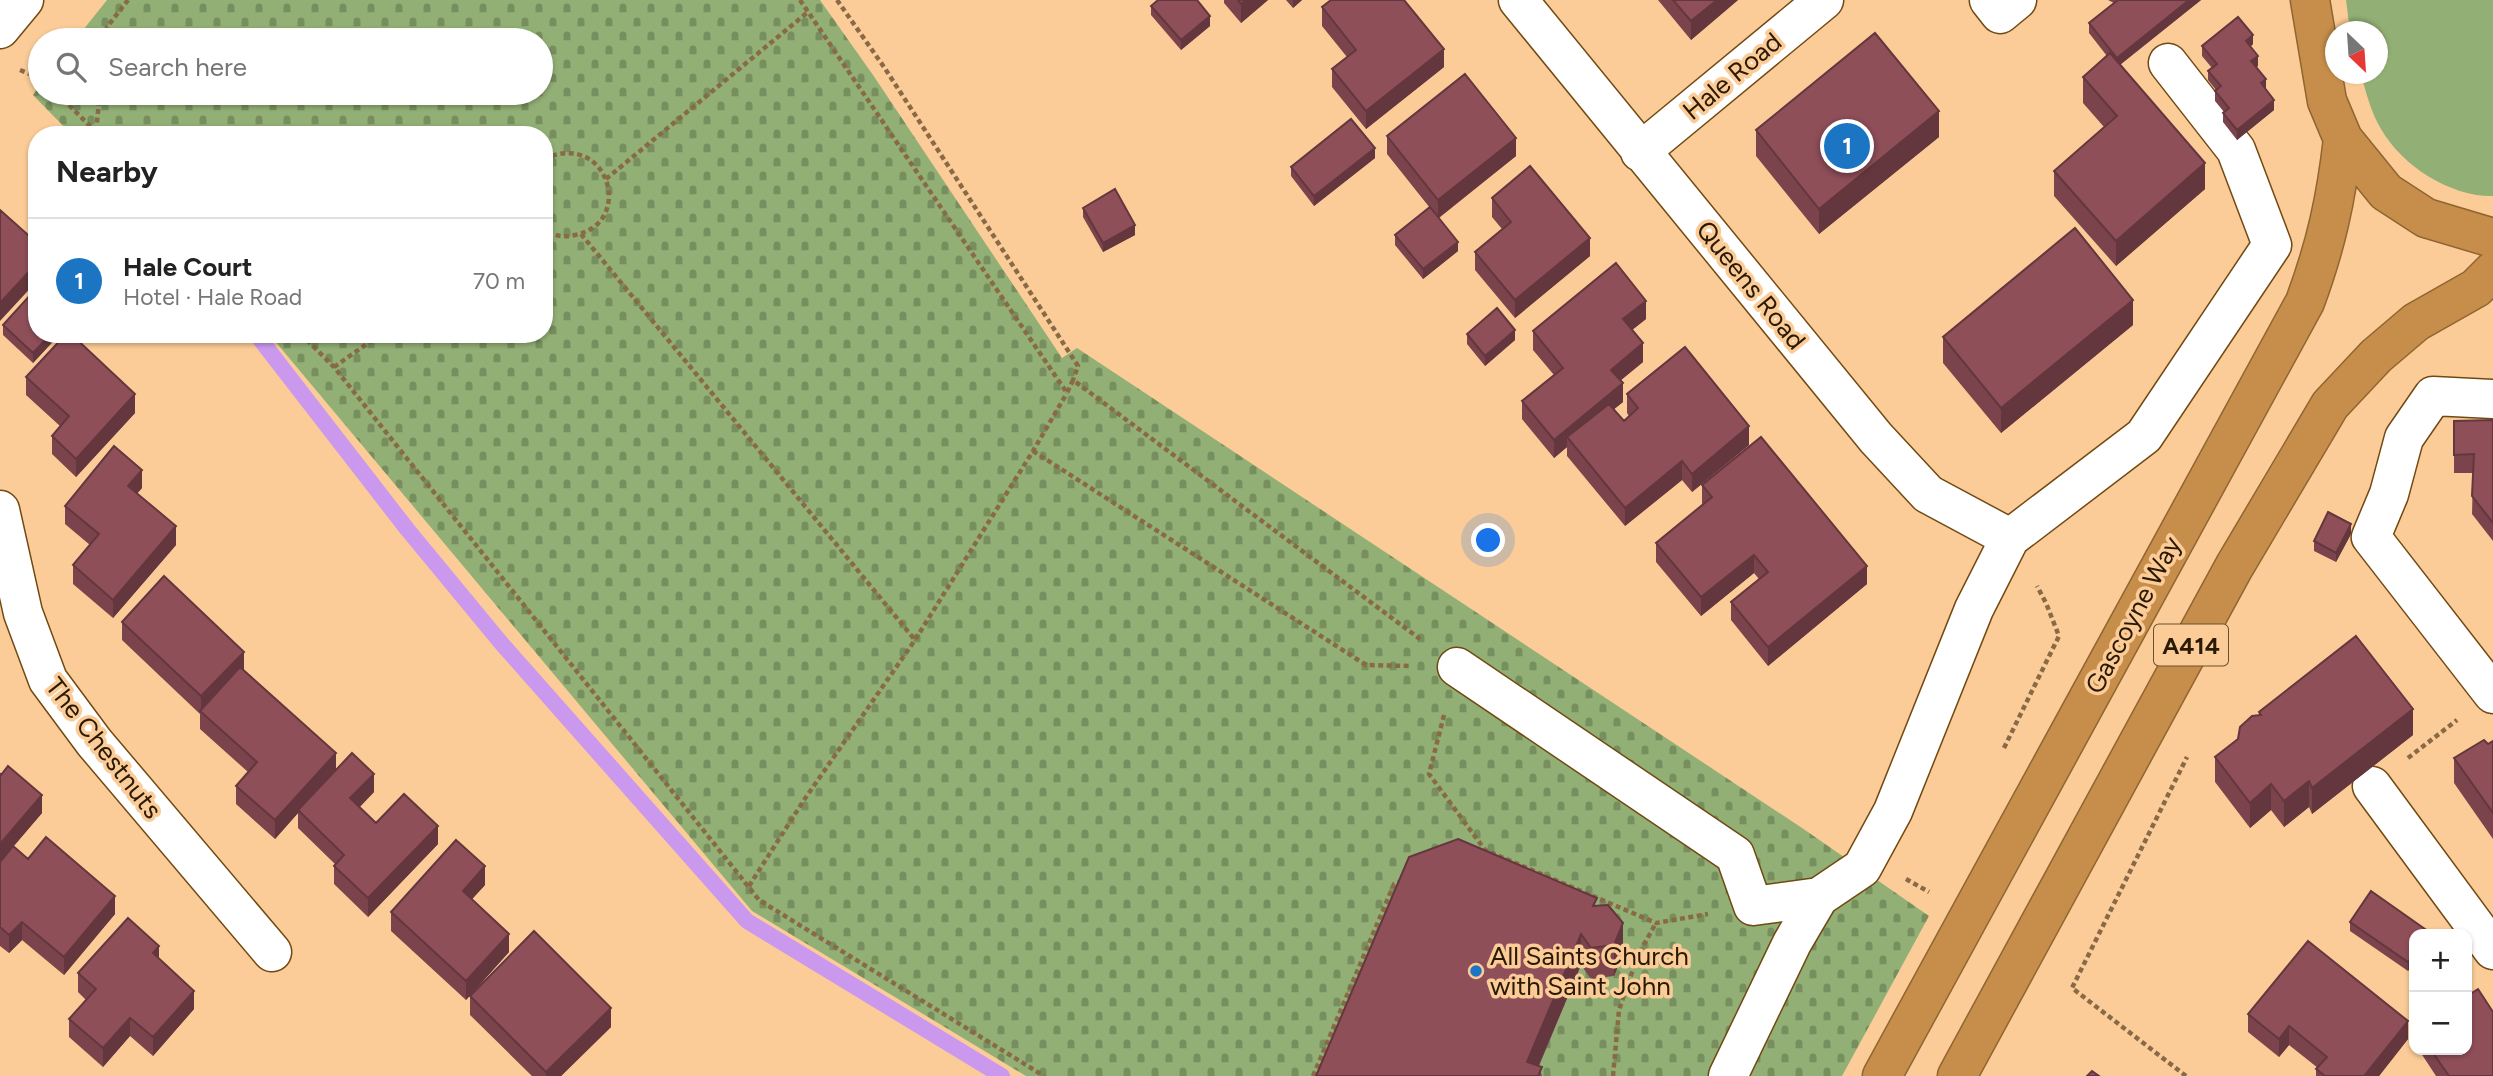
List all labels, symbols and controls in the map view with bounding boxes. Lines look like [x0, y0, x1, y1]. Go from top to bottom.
north arrow [2325, 21, 2388, 84]
street label: Hale Road [1676, 26, 1788, 126]
search box [28, 28, 553, 105]
icon: search [52, 48, 90, 86]
text: Search here [108, 51, 247, 83]
pin: 1 [1824, 120, 1870, 172]
text: Nearby [56, 153, 158, 190]
street label: Queens Road [1689, 214, 1813, 356]
text: Hale Court [123, 251, 252, 283]
text: 1 [74, 267, 84, 295]
text: 70 m [473, 267, 525, 295]
text: Hotel · Hale Road [123, 283, 302, 311]
your location [1471, 523, 1505, 557]
street label: Gascoyne Way [2078, 531, 2188, 699]
road number: A414 [2154, 624, 2228, 666]
street label: The Chestnuts [39, 671, 169, 825]
map controls [2409, 929, 2472, 1055]
button: + [2409, 929, 2472, 992]
place label: All Saints Church with Saint John [1490, 940, 1689, 1002]
marker: All Saints Church with Saint John [1468, 963, 1484, 979]
button: − [2409, 992, 2472, 1055]

